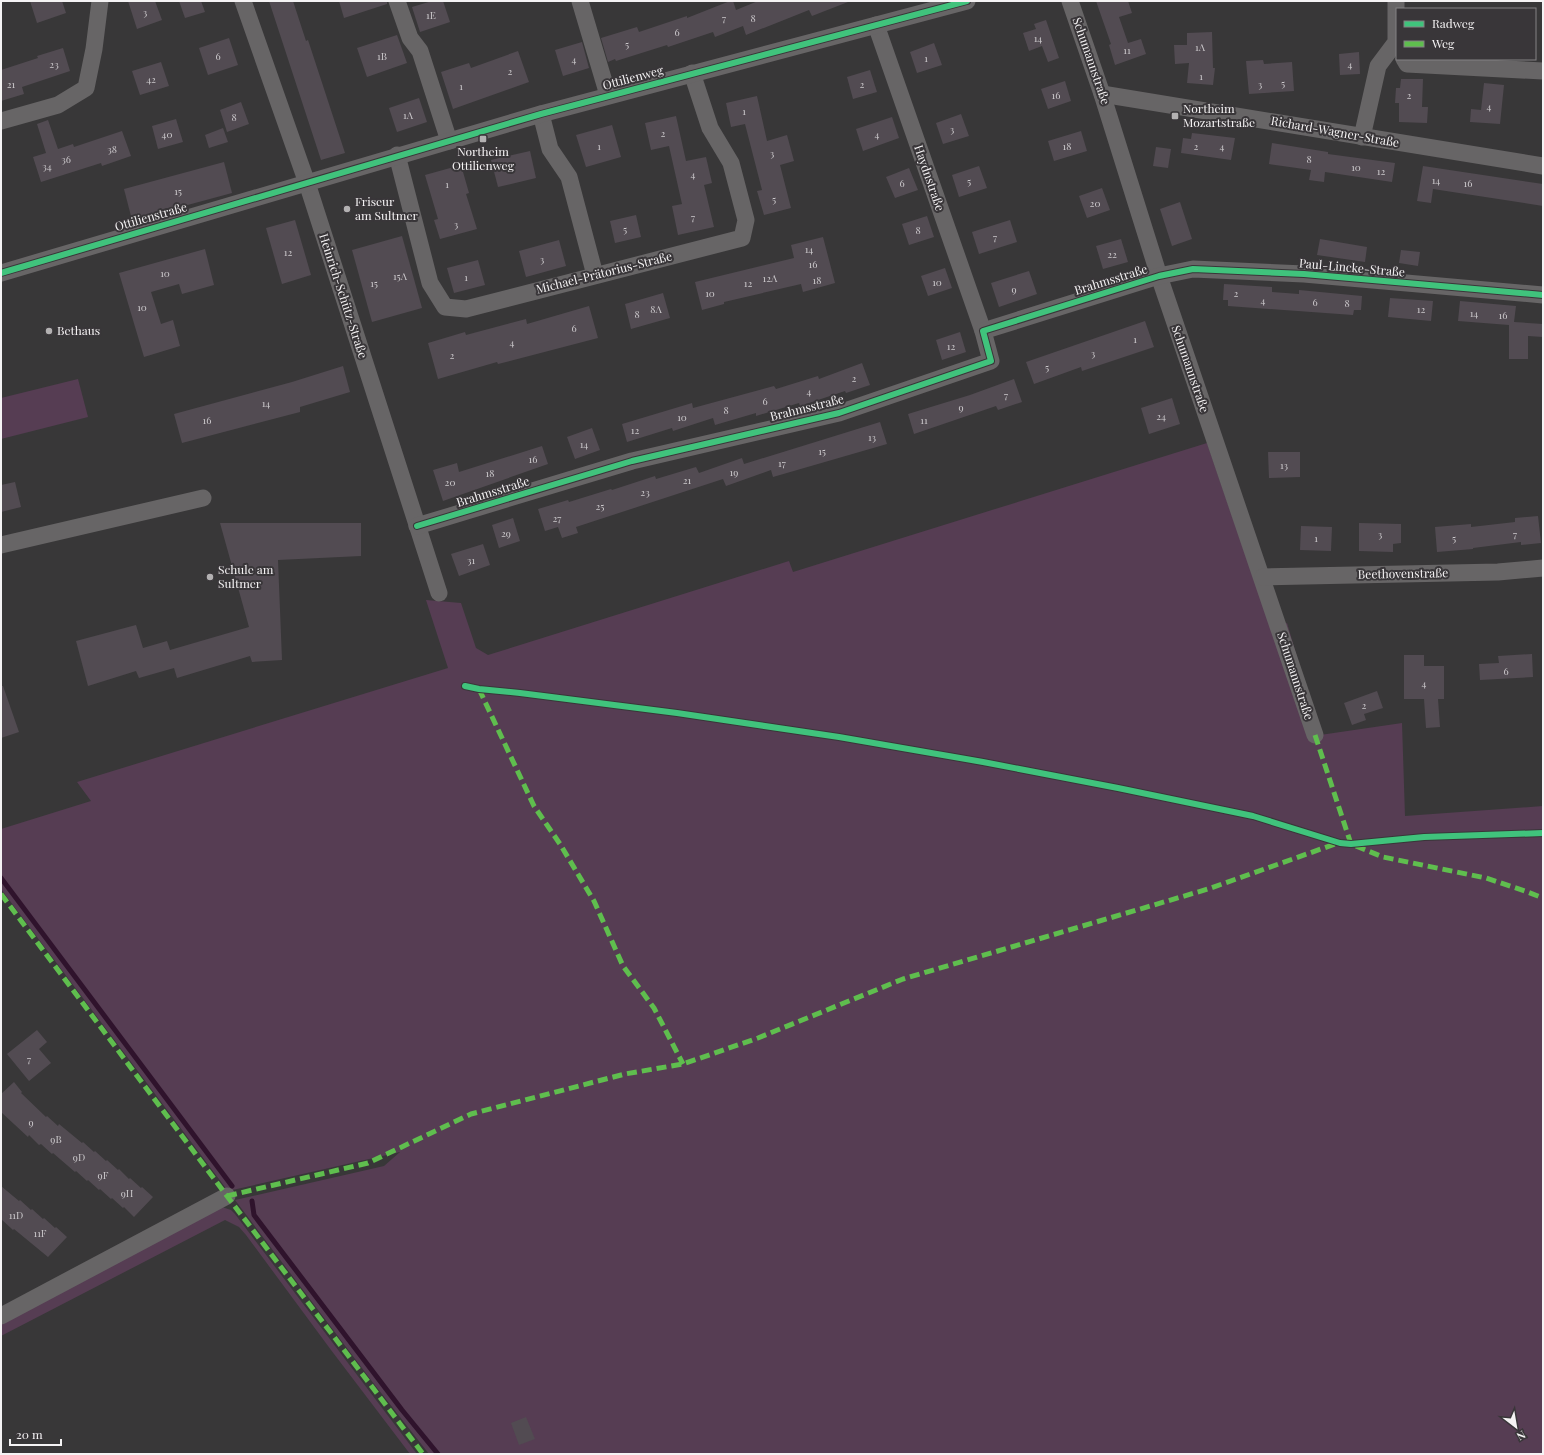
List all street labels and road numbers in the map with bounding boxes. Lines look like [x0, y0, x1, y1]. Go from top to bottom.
street label: Schumannstraße [1070, 15, 1114, 106]
street label: Ottilienweg [601, 61, 665, 93]
street label: Richard-Wagner-Straße [1270, 112, 1401, 150]
street label: Haydnstraße [911, 142, 949, 213]
street label: Ottilienstraße [113, 198, 189, 234]
street label: Heinrich-Schütz-Straße [316, 231, 372, 360]
street label: Michael-Prätorius-Straße [534, 247, 674, 297]
street label: Paul-Lincke-Straße [1298, 254, 1406, 280]
street label: Brahmsstraße [1072, 260, 1149, 298]
street label: Schumannstraße [1169, 323, 1213, 414]
street label: Brahmsstraße [768, 390, 845, 424]
street label: Brahmsstraße [454, 472, 531, 510]
street label: Beethovenstraße [1358, 564, 1448, 582]
street label: Schumannstraße [1274, 630, 1318, 722]

